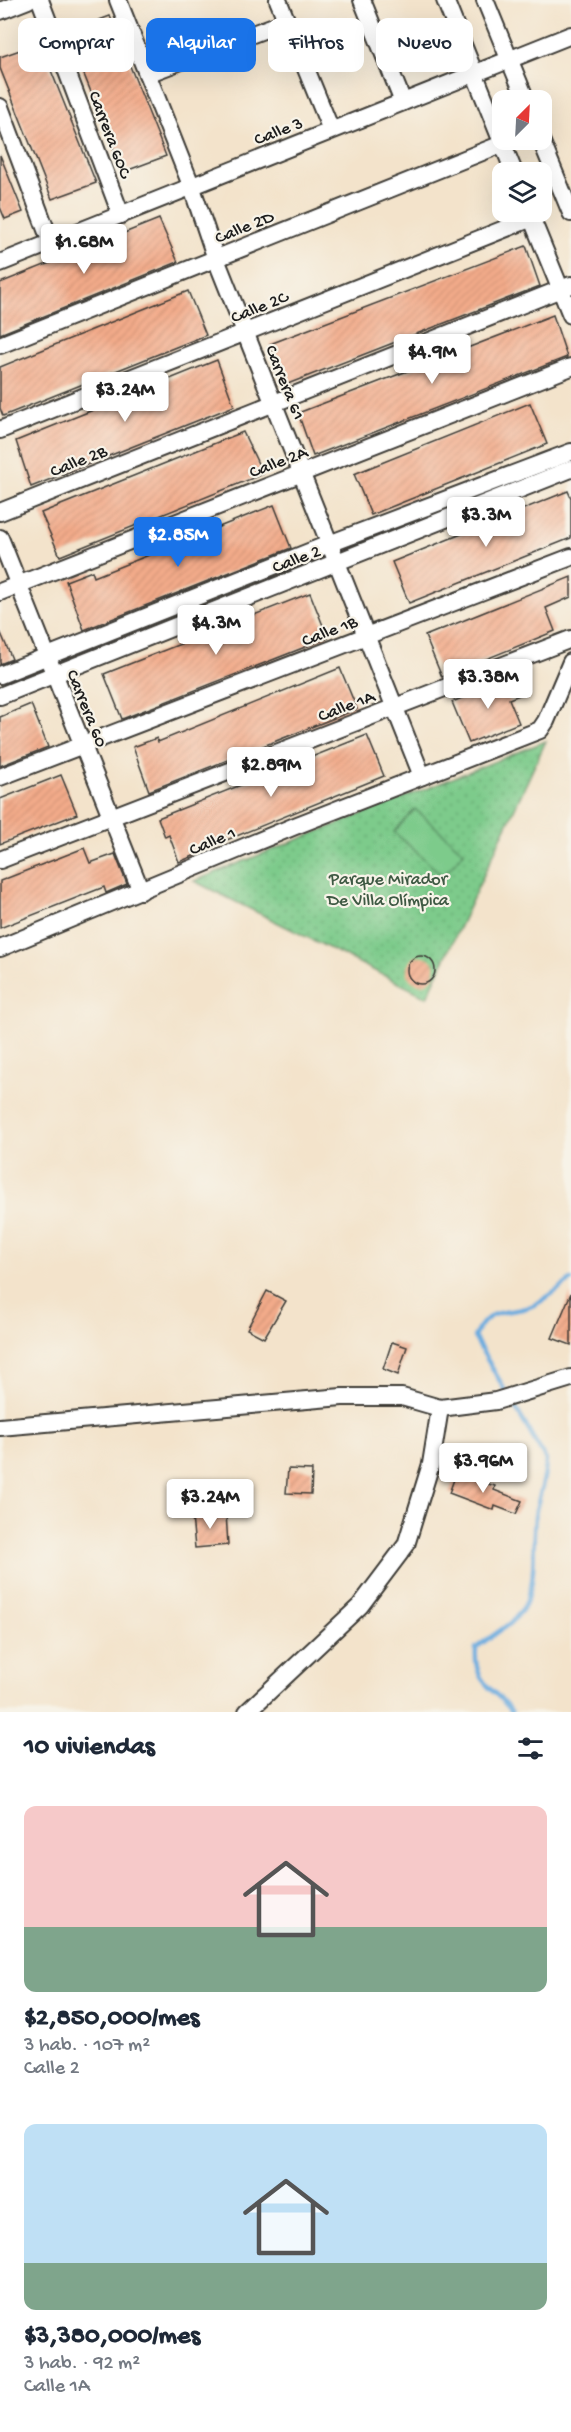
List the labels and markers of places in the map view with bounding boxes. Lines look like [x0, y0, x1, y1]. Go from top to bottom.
pin: $1.68M [35, 224, 133, 275]
pin: $4.9M [390, 334, 474, 385]
pin: $3.24M [76, 372, 174, 423]
pin: $3.3M [444, 497, 528, 548]
pin: $2.85M [129, 517, 227, 568]
pin: $4.3M [174, 605, 258, 656]
pin: $3.38M [439, 659, 537, 710]
pin: $2.89M [222, 747, 320, 798]
pin: $3.96M [434, 1443, 532, 1494]
pin: $3.24M [161, 1479, 259, 1530]

